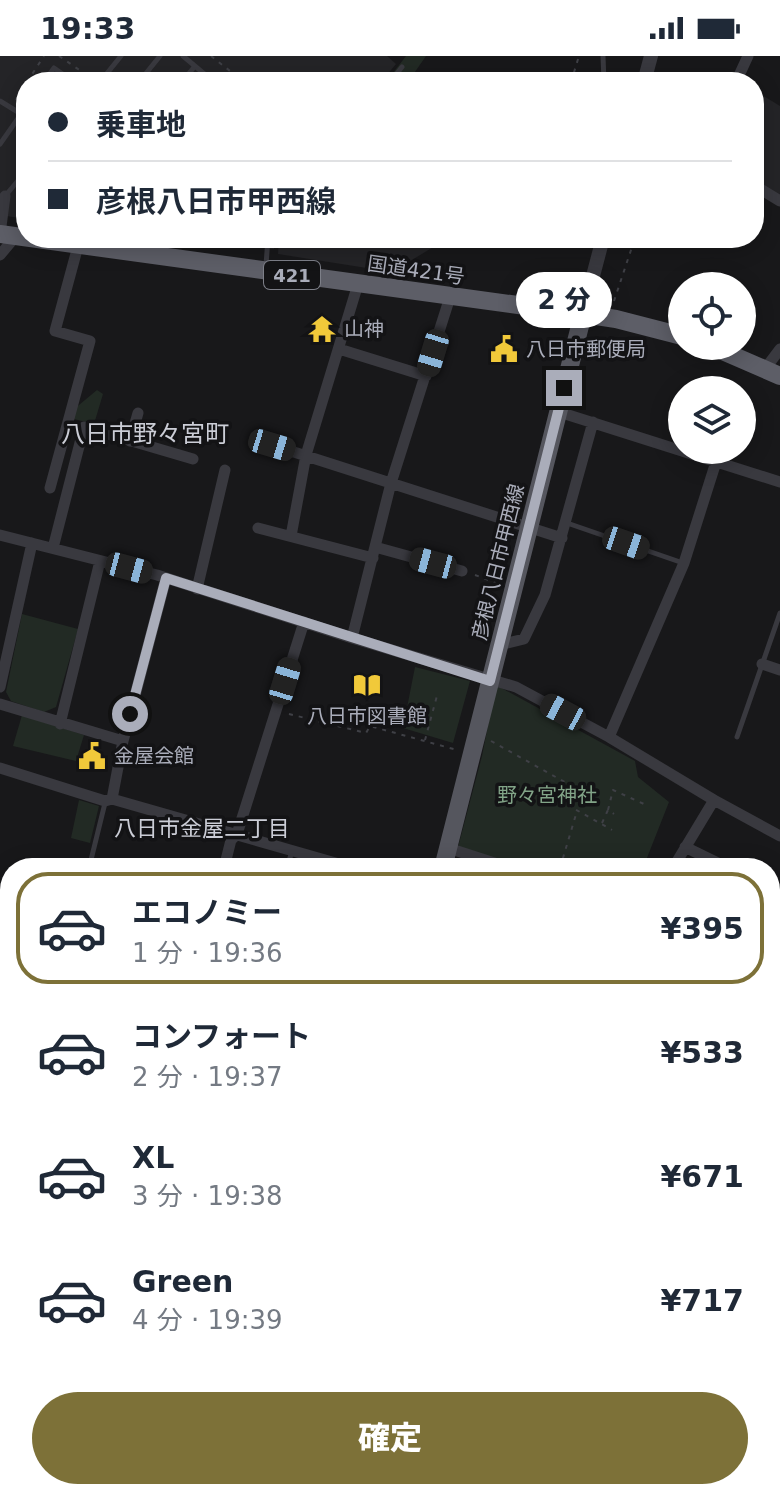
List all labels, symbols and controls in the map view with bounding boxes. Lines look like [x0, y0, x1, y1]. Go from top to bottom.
text: 19:33 [40, 11, 136, 46]
text: 乗車地 [96, 107, 186, 142]
text: 彦根八日市甲西線 [96, 184, 336, 219]
street label: 国道421号 [366, 251, 466, 289]
road number: 421 [264, 261, 320, 289]
callout: 2 分 [516, 272, 612, 328]
map controls [668, 272, 756, 464]
button: locate [668, 272, 756, 360]
text: 2 分 [537, 285, 591, 315]
temple icon: 山神 [307, 314, 337, 344]
place label: 山神 [344, 317, 384, 341]
car [415, 327, 451, 379]
public building icon: 八日市郵便局 [489, 334, 519, 364]
place label: 八日市郵便局 [526, 337, 646, 361]
route end [546, 370, 582, 406]
button: layers [668, 376, 756, 464]
district label: 八日市野々宮町 [61, 420, 229, 448]
car [246, 427, 298, 463]
street label: 彦根八日市甲西線 [467, 481, 529, 643]
car [599, 524, 653, 562]
car [407, 545, 459, 581]
car [103, 550, 155, 586]
car [267, 655, 303, 707]
library icon: 八日市図書館 [352, 670, 382, 700]
car [536, 690, 590, 734]
route start [112, 696, 148, 732]
place label: 八日市図書館 [307, 704, 427, 728]
public building icon: 金屋会館 [77, 741, 107, 771]
place label: 金屋会館 [114, 744, 194, 768]
park label: 野々宮神社 [497, 783, 597, 807]
district label: 八日市金屋二丁目 [114, 816, 290, 841]
icon: car [36, 892, 108, 964]
text: エコノミー [132, 895, 282, 930]
text: ¥395 [661, 911, 744, 946]
text: 1 分 · 19:36 [132, 938, 283, 968]
icon: car [36, 1016, 108, 1088]
text: コンフォート [132, 1019, 311, 1054]
text: ¥533 [661, 1035, 744, 1070]
text: 2 分 · 19:37 [132, 1062, 283, 1092]
icon: car [36, 1140, 108, 1212]
text: XL [132, 1140, 174, 1175]
text: ¥671 [661, 1159, 744, 1194]
text: 3 分 · 19:38 [132, 1181, 283, 1211]
icon: car [36, 1264, 108, 1336]
text: Green [132, 1264, 233, 1299]
text: ¥717 [661, 1283, 744, 1318]
text: 4 分 · 19:39 [132, 1305, 283, 1335]
button: 確定 [32, 1392, 748, 1484]

